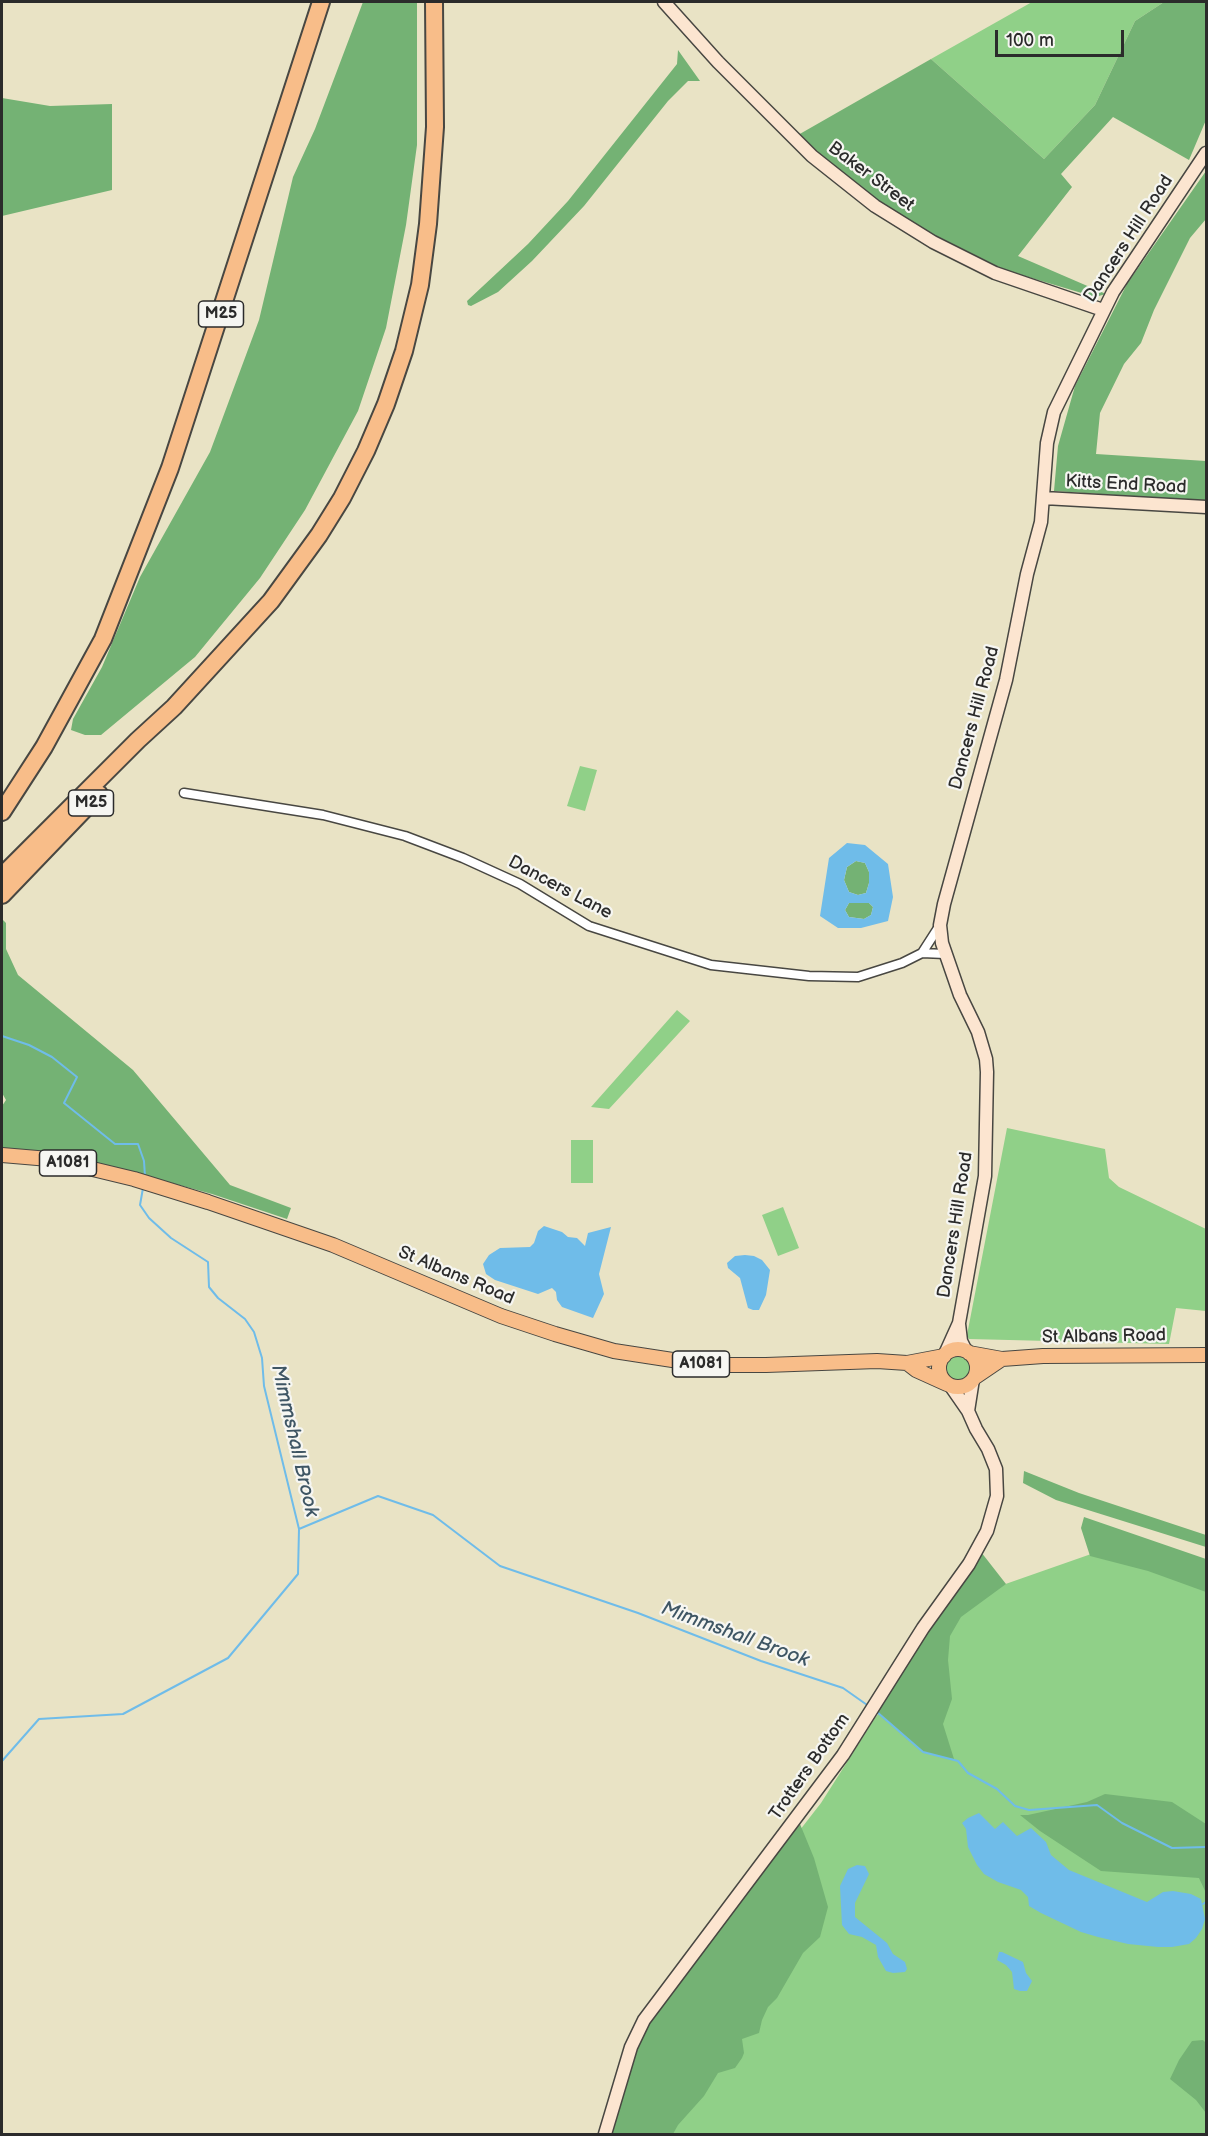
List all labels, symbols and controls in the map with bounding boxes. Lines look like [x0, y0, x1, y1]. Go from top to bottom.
scale bar [998, 18, 1127, 56]
text: 100 m [1006, 30, 1054, 51]
street label: Baker Street [824, 138, 918, 216]
street label: Dancers Hill Road [1080, 171, 1178, 307]
road number: M25 [198, 301, 244, 327]
street label: Kitts End Road [1065, 471, 1187, 499]
street label: Dancers Hill Road [945, 644, 1005, 792]
road number: M25 [68, 790, 113, 816]
street label: Dancers Lane [504, 852, 616, 924]
road number: A1081 [40, 1150, 97, 1176]
street label: Dancers Hill Road [934, 1150, 978, 1300]
street label: St Albans Road [395, 1242, 517, 1310]
street label: St Albans Road [1042, 1325, 1166, 1349]
road number: A1081 [672, 1351, 730, 1377]
water label: Mimmshall Brook [265, 1363, 323, 1519]
water label: Mimmshall Brook [658, 1597, 812, 1673]
street label: Trotters Bottom [765, 1709, 855, 1825]

